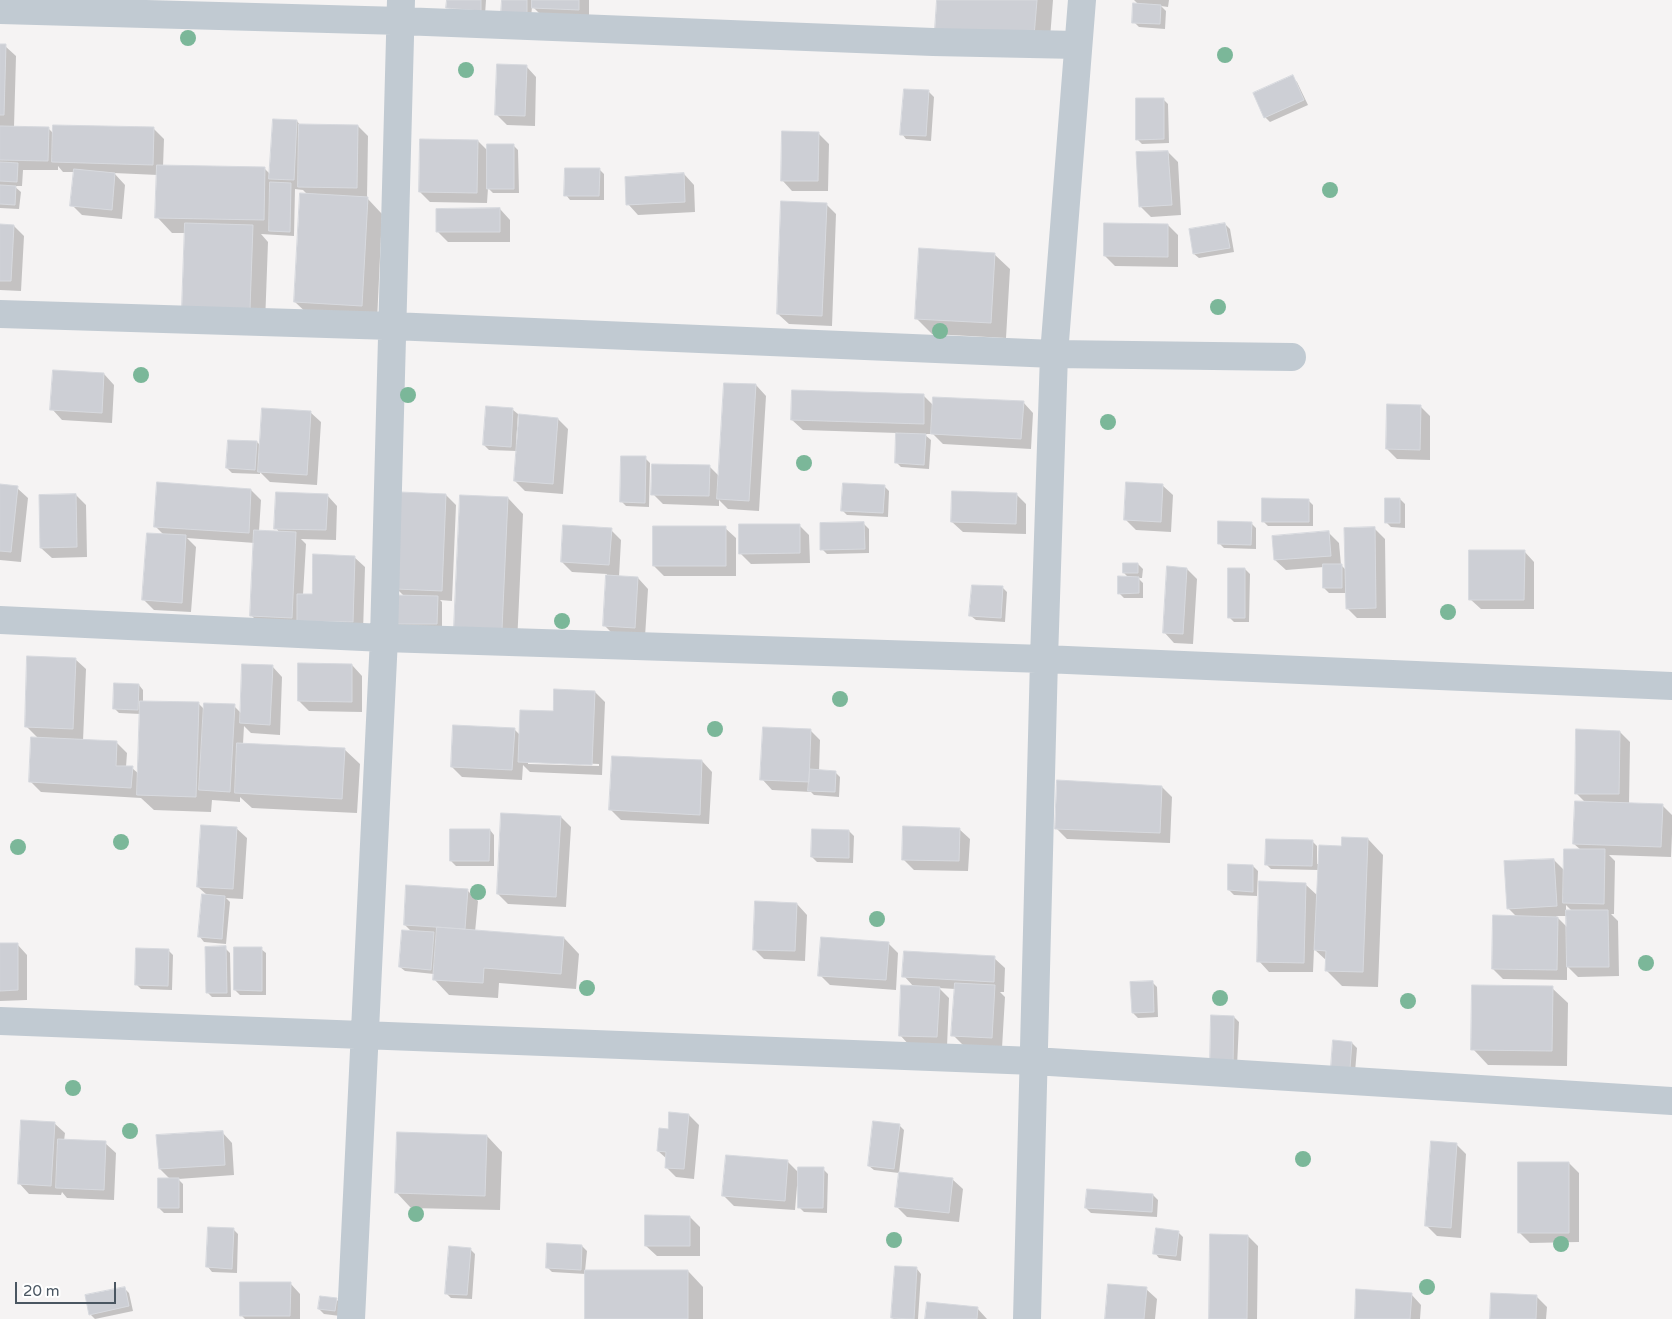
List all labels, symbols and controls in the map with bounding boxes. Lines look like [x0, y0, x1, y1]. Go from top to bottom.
scale bar [18, 1272, 119, 1304]
text: 20 m [23, 1282, 60, 1300]

